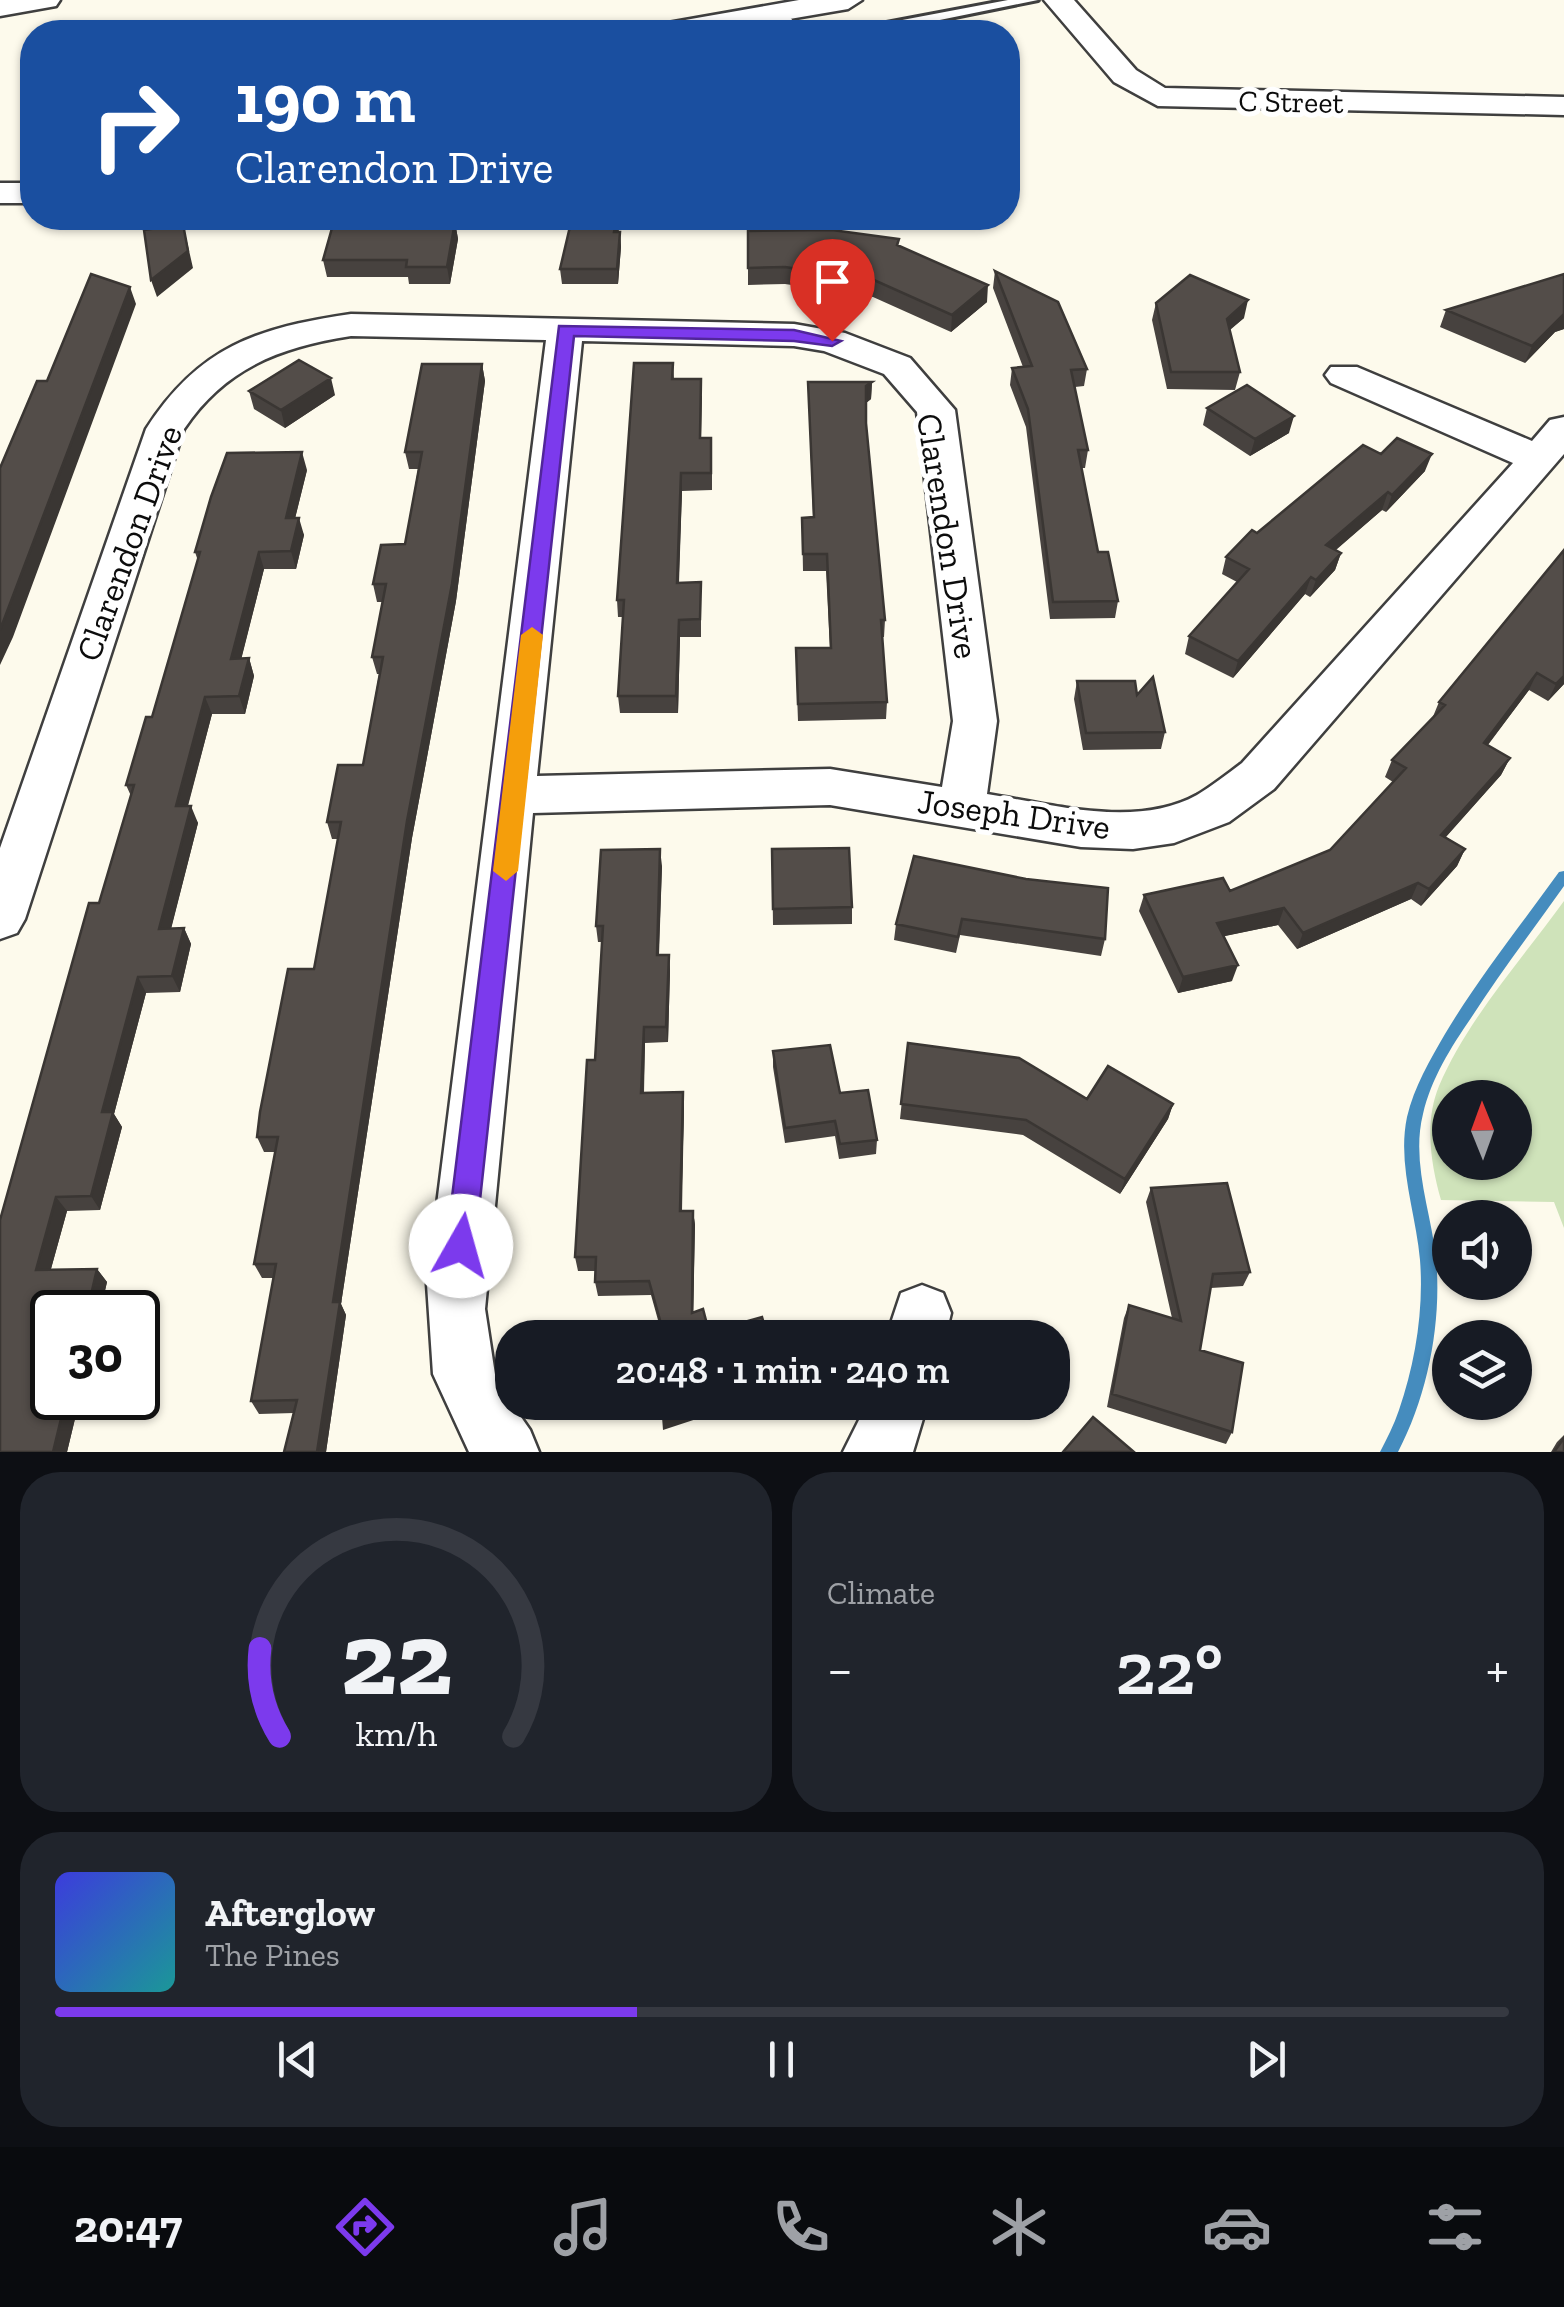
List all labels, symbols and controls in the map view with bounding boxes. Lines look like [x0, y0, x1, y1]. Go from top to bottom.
text: 190 m [235, 56, 415, 140]
icon: right [70, 60, 200, 190]
street label: C Street [1238, 83, 1344, 121]
text: Clarendon Drive [235, 141, 553, 195]
pin [790, 239, 875, 342]
icon: arrive [805, 254, 860, 309]
street label: Clarendon Drive [908, 410, 988, 662]
street label: Clarendon Drive [67, 419, 191, 667]
street label: Joseph Drive [915, 780, 1113, 848]
north arrow [1432, 1080, 1532, 1180]
map controls [1432, 1080, 1532, 1420]
position arrow [409, 1194, 513, 1298]
button: sound [1432, 1200, 1532, 1300]
speed limit sign: 30 [30, 1290, 160, 1420]
button: layers [1432, 1320, 1532, 1420]
text: 20:48 · 1 min · 240 m [616, 1347, 949, 1393]
text: Climate [827, 1574, 935, 1612]
text: 22 [340, 1596, 452, 1721]
text: 22° [1116, 1623, 1223, 1713]
text: − [827, 1636, 853, 1702]
text: + [1486, 1636, 1509, 1702]
text: km/h [355, 1712, 437, 1755]
text: Afterglow [205, 1890, 375, 1936]
text: The Pines [205, 1936, 340, 1974]
icon: previous [270, 2032, 325, 2087]
icon: pause [754, 2032, 809, 2087]
icon: next [1239, 2032, 1294, 2087]
icon: directions [330, 2192, 400, 2262]
icon: music [548, 2192, 618, 2262]
icon: phone [766, 2192, 836, 2262]
icon: climate [984, 2192, 1054, 2262]
icon: car [1202, 2192, 1272, 2262]
icon: filters [1420, 2192, 1490, 2262]
text: 20:47 [74, 2200, 182, 2254]

